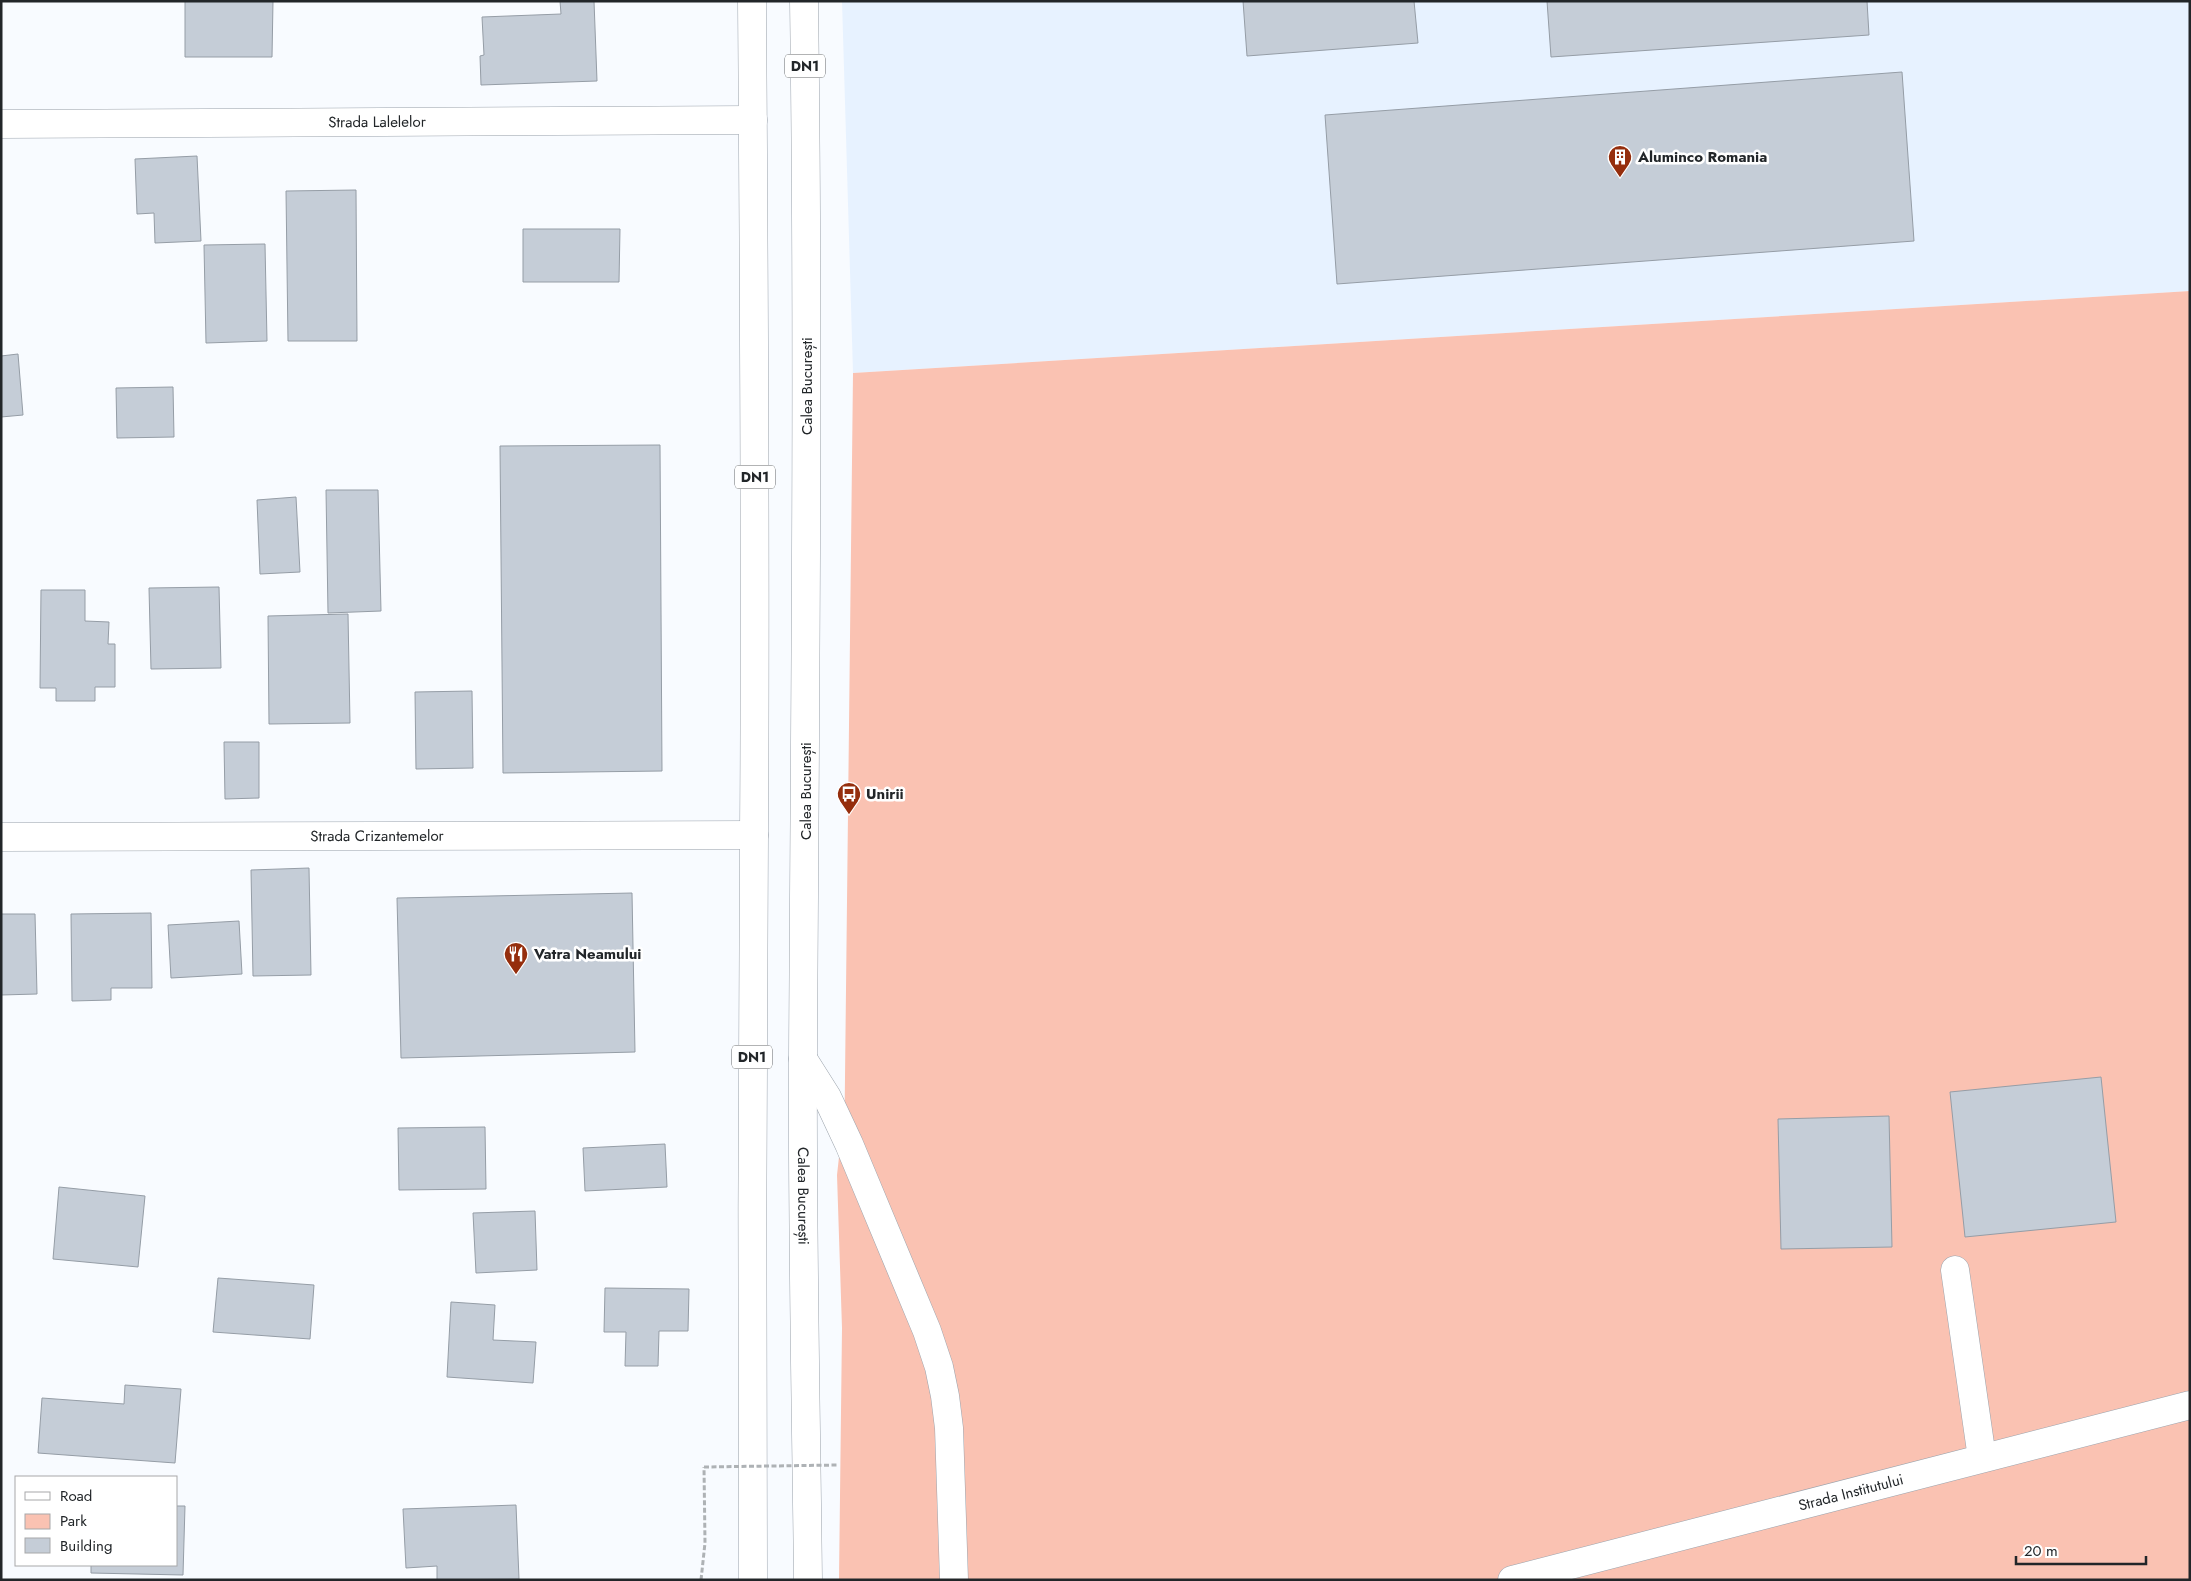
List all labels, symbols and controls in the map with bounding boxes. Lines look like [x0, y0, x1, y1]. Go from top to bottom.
road number: DN1 [785, 54, 825, 78]
street label: Strada Lalelelor [328, 111, 427, 133]
building icon: Aluminco Romania [1607, 144, 1633, 178]
place label: Aluminco Romania [1637, 146, 1767, 168]
street label: Calea București [796, 337, 818, 435]
road number: DN1 [735, 466, 775, 488]
street label: Calea București [795, 742, 817, 840]
bus stop icon: Unirii [836, 781, 862, 815]
place label: Unirii [866, 783, 904, 805]
street label: Strada Crizantemelor [310, 825, 445, 847]
restaurant icon: Vatra Neamului [503, 941, 529, 975]
place label: Vatra Neamului [533, 943, 641, 965]
road number: DN1 [732, 1046, 772, 1068]
street label: Calea București [792, 1147, 815, 1245]
street label: Strada Institutului [1796, 1468, 1906, 1517]
legend [15, 1476, 178, 1566]
text: Road [60, 1485, 92, 1507]
text: Park [60, 1510, 87, 1532]
scale bar [2016, 1534, 2146, 1566]
text: Building [60, 1535, 112, 1557]
text: 20 m [2024, 1540, 2058, 1562]

